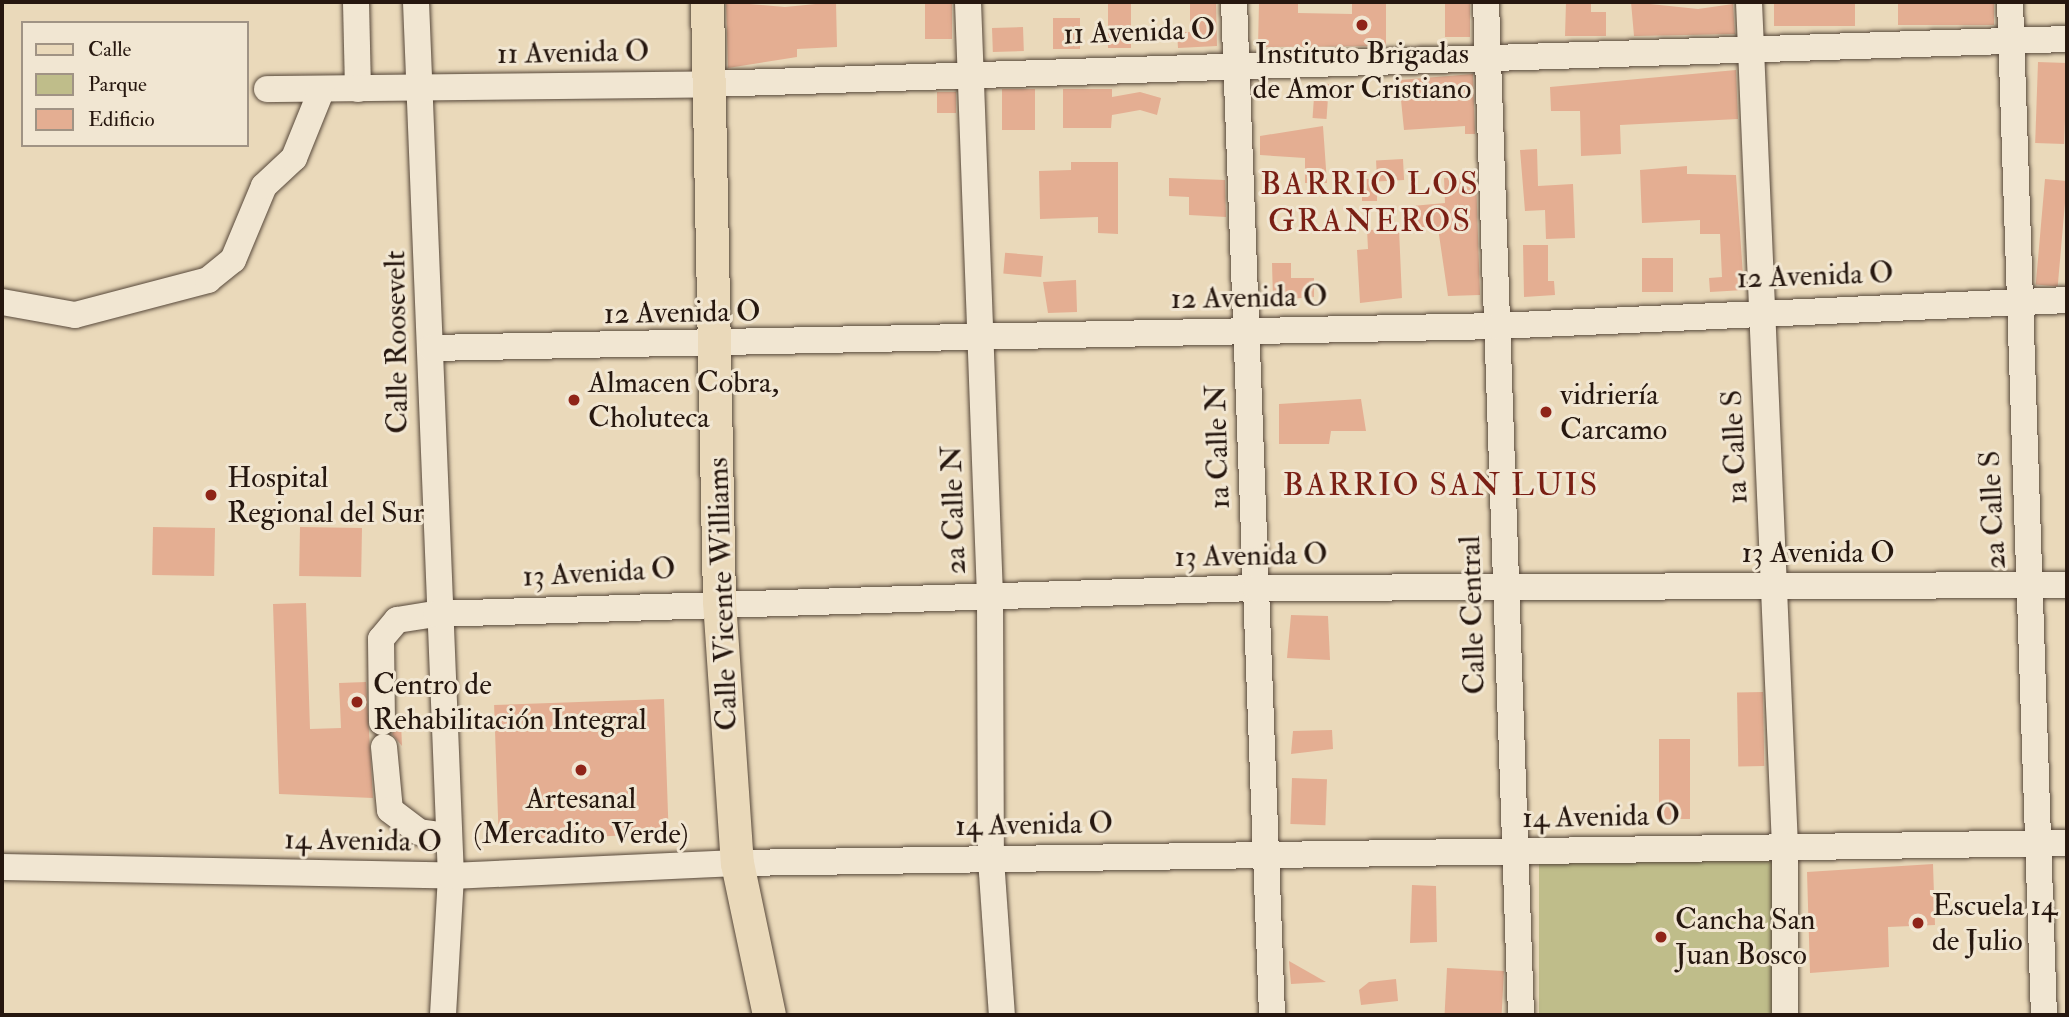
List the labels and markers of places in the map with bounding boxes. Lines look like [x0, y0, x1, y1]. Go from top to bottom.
marker: Instituto Brigadas de Amor Cristiano [1354, 17, 1370, 33]
place label: Instituto Brigadas de Amor Cristiano [1253, 36, 1471, 106]
place label: Almacen Cobra, Choluteca [588, 365, 779, 436]
place label: vidriería Carcamo [1560, 377, 1667, 448]
marker: Almacen Cobra, Choluteca [566, 392, 582, 408]
marker: vidriería Carcamo [1538, 404, 1554, 420]
place label: Hospital Regional del Sur [227, 460, 424, 530]
marker: Hospital Regional del Sur [201, 485, 221, 505]
place label: Centro de Rehabilitación Integral [373, 667, 647, 738]
marker: Centro de Rehabilitación Integral [347, 692, 367, 712]
marker: Artesanal (Mercadito Verde) [573, 762, 589, 778]
place label: Artesanal (Mercadito Verde) [473, 781, 689, 852]
place label: Escuela 14 de Julio [1932, 888, 2057, 958]
place label: Cancha San Juan Bosco [1675, 902, 1816, 972]
marker: Escuela 14 de Julio [1910, 915, 1926, 931]
marker: Cancha San Juan Bosco [1653, 929, 1669, 945]

